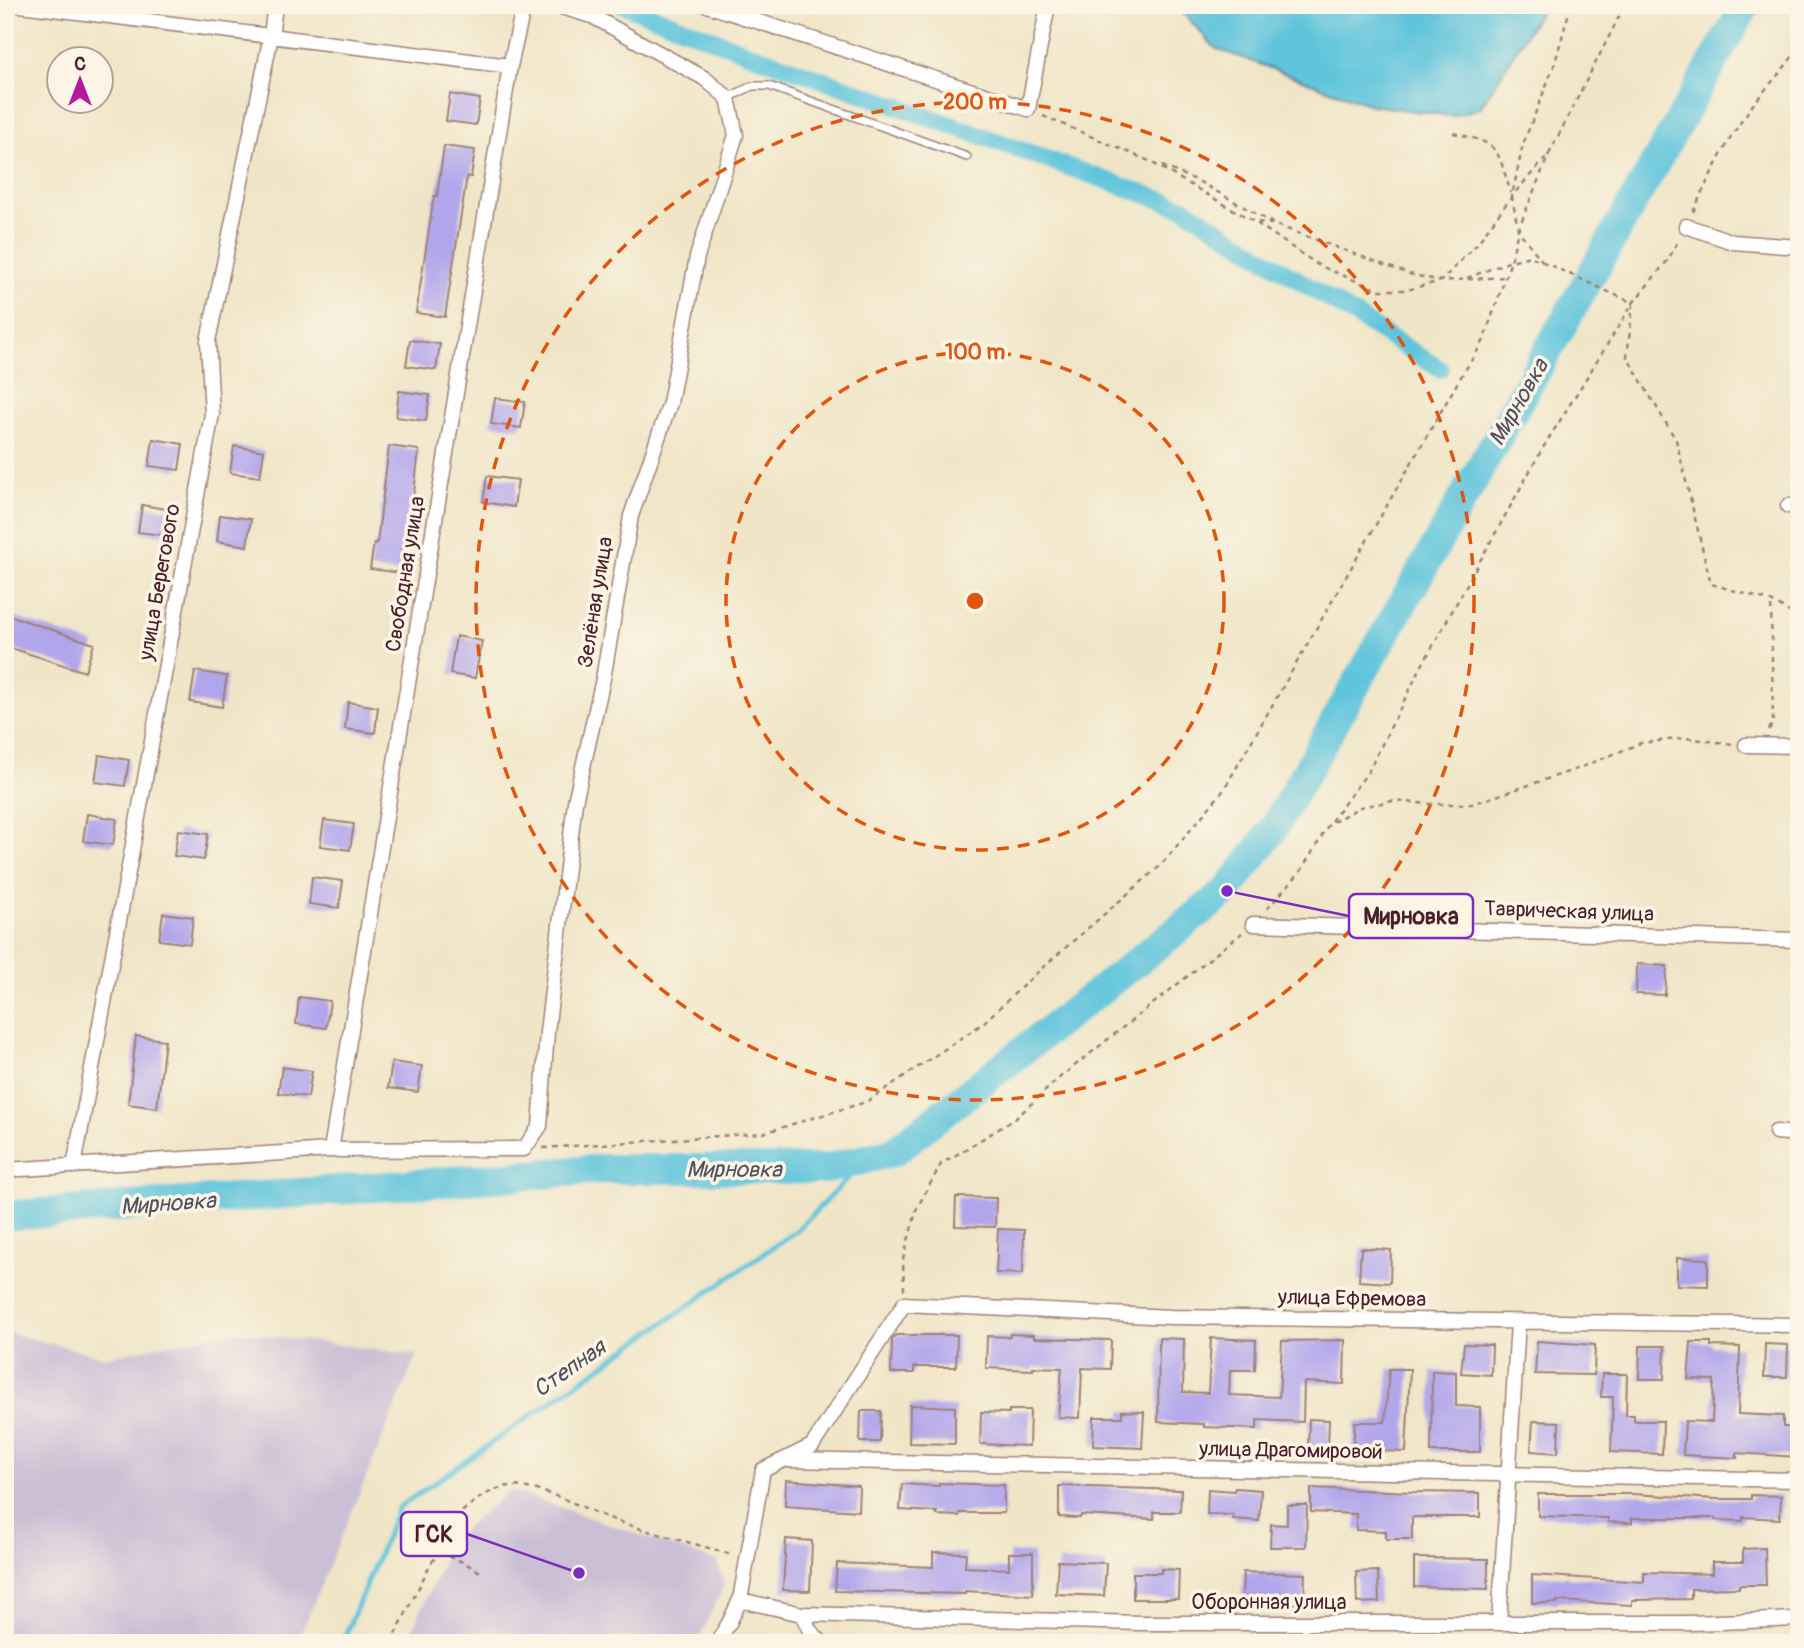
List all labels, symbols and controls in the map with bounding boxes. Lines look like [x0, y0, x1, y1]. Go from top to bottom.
north arrow [46, 46, 116, 116]
text: С [74, 52, 86, 76]
text: 200 m [943, 89, 1007, 116]
text: 100 m [945, 339, 1005, 366]
water label: Мирновка [1482, 353, 1555, 451]
street label: Свободная улица [380, 494, 431, 654]
street label: улица Берегового [132, 502, 187, 663]
street label: Зелёная улица [572, 535, 619, 670]
centre of rings [963, 589, 987, 613]
callout: Мирновка [1349, 894, 1473, 938]
street label: Таврическая улица [1484, 895, 1654, 928]
text: Мирновка [1363, 902, 1459, 931]
water label: Мирновка [686, 1155, 783, 1184]
water label: Мирновка [119, 1186, 218, 1221]
street label: улица Ефремова [1277, 1284, 1426, 1313]
water label: Степная [527, 1332, 613, 1404]
street label: улица Драгомировой [1198, 1435, 1383, 1466]
callout: ГСК [401, 1512, 467, 1556]
text: ГСК [415, 1520, 453, 1549]
street label: Оборонная улица [1191, 1589, 1347, 1616]

